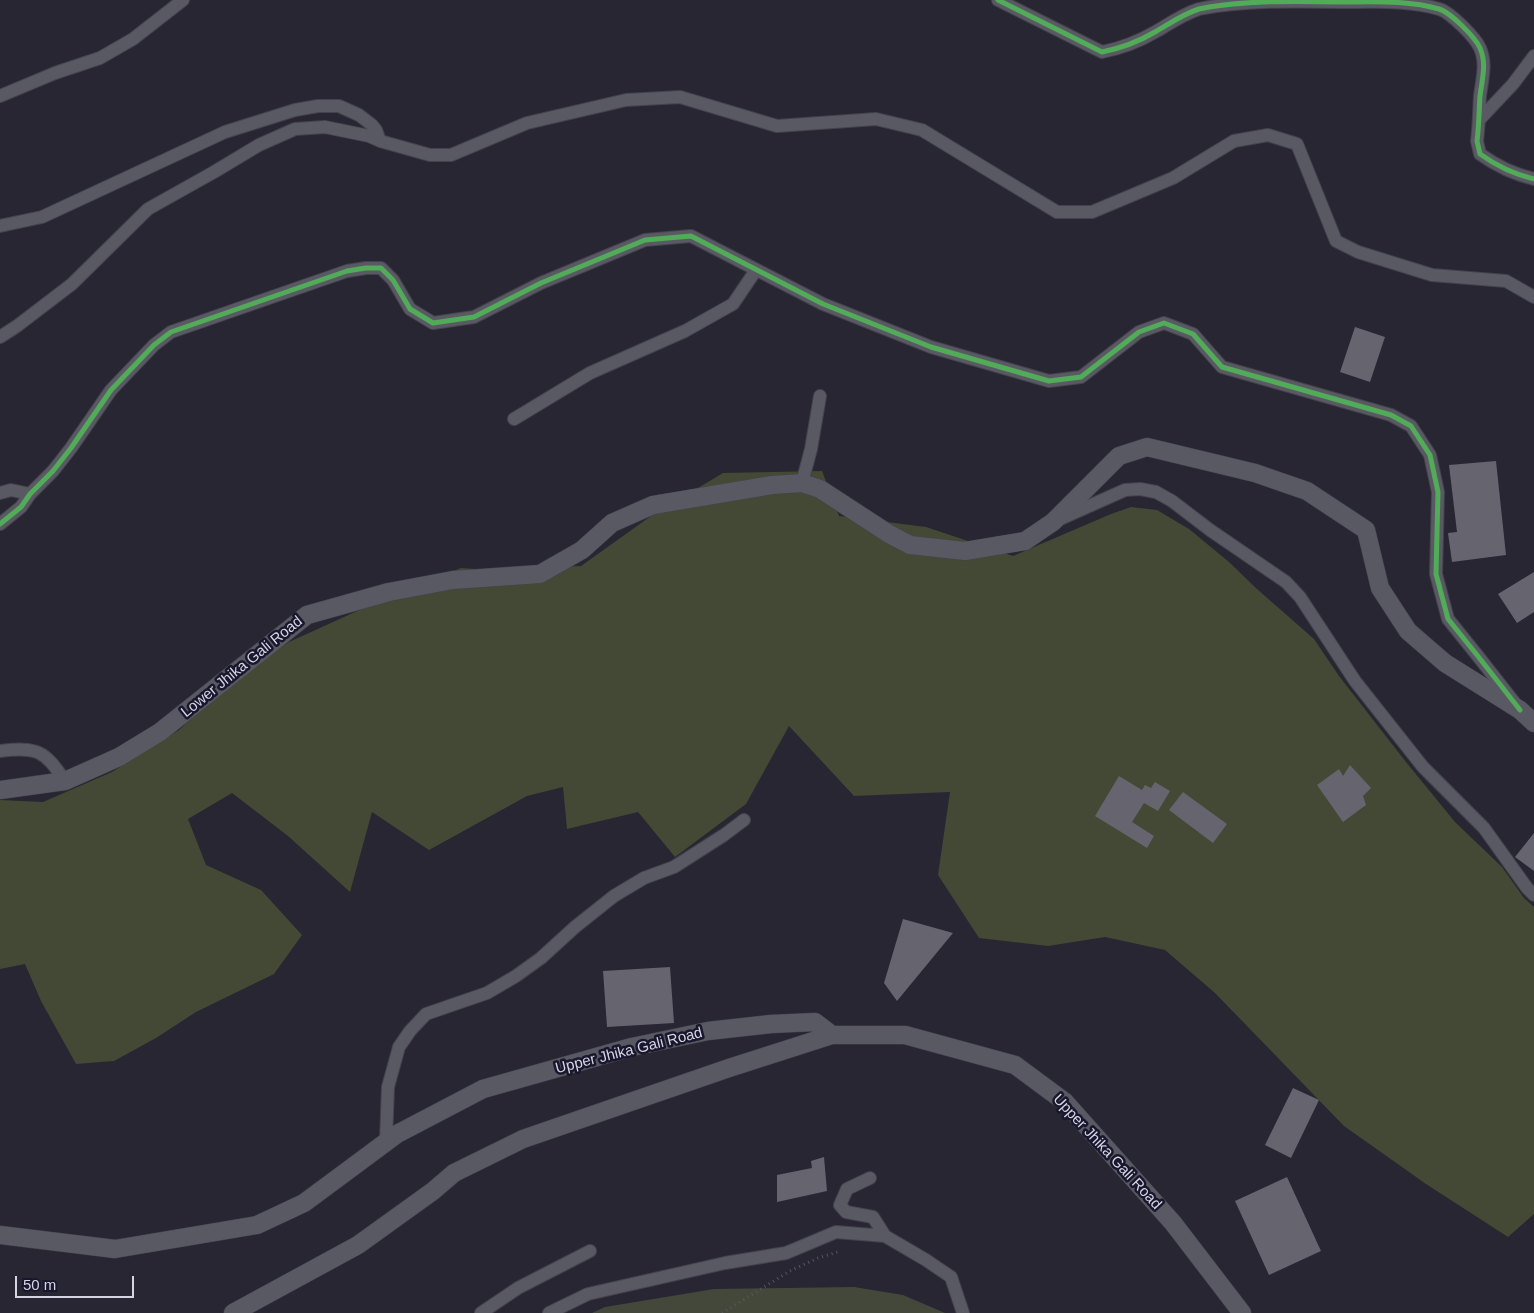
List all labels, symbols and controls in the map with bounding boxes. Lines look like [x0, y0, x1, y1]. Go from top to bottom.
street label: Lower Jhika Gali Road [178, 613, 306, 721]
street label: Upper Jhika Gali Road [554, 1024, 704, 1078]
street label: Upper Jhika Gali Road [1049, 1091, 1165, 1213]
scale bar [18, 1266, 136, 1298]
text: 50 m [23, 1276, 56, 1293]

